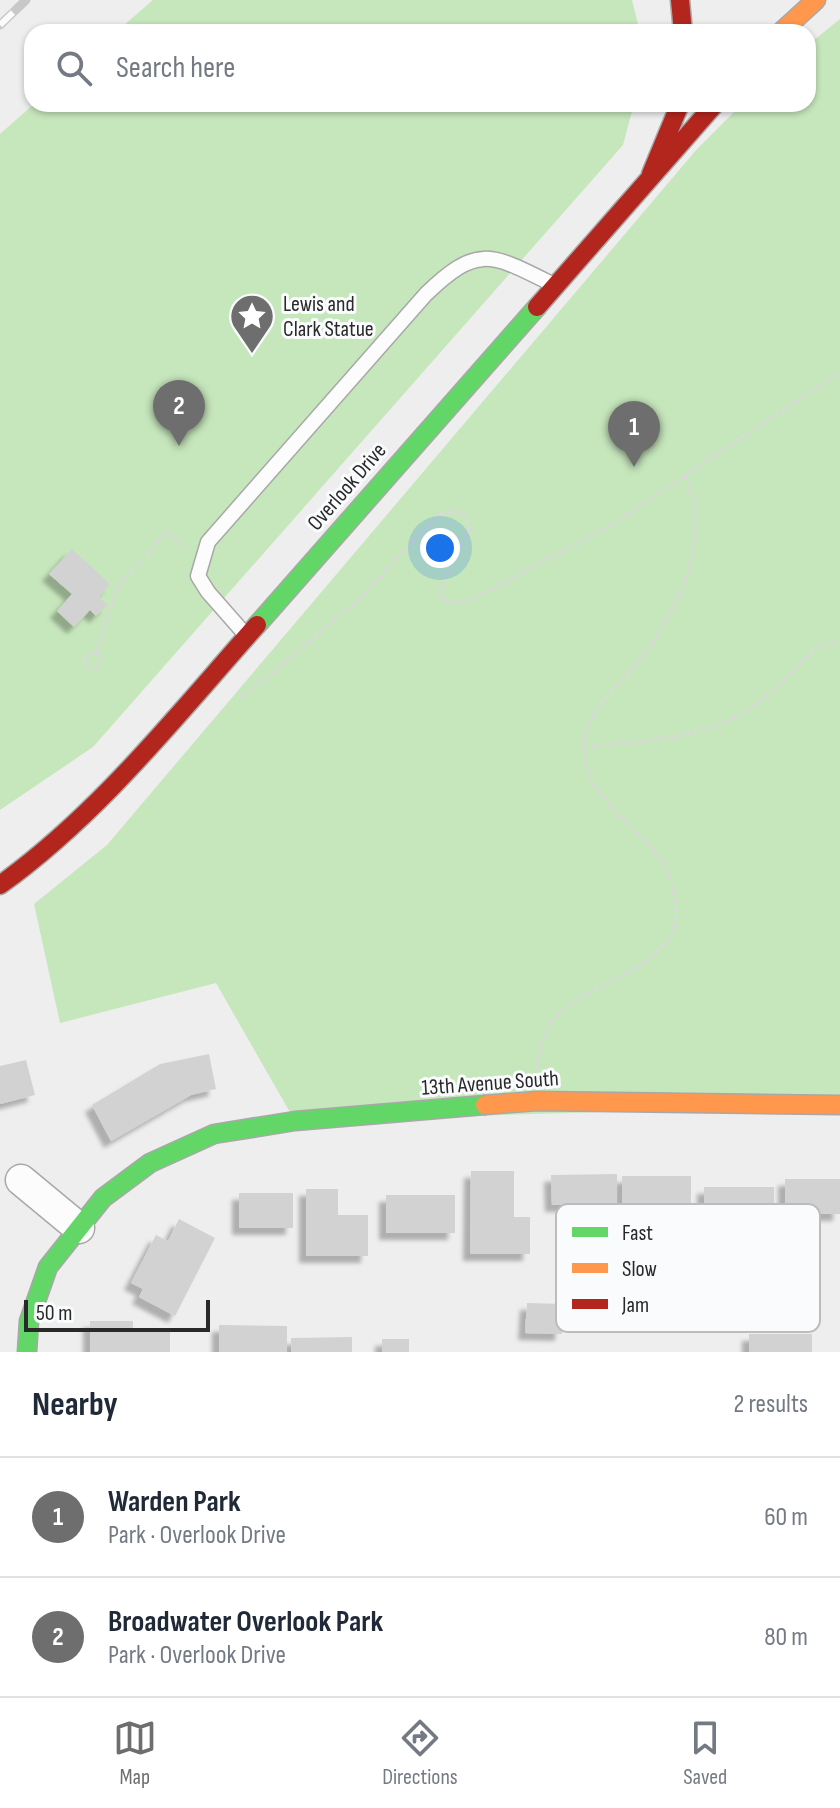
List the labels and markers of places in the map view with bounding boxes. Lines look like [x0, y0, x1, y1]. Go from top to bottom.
place label: Lewis and Clark Statue [283, 291, 374, 343]
place icon: Lewis and Clark Statue [228, 292, 276, 355]
pin: 2 [153, 380, 205, 446]
pin: 1 [608, 401, 660, 467]

